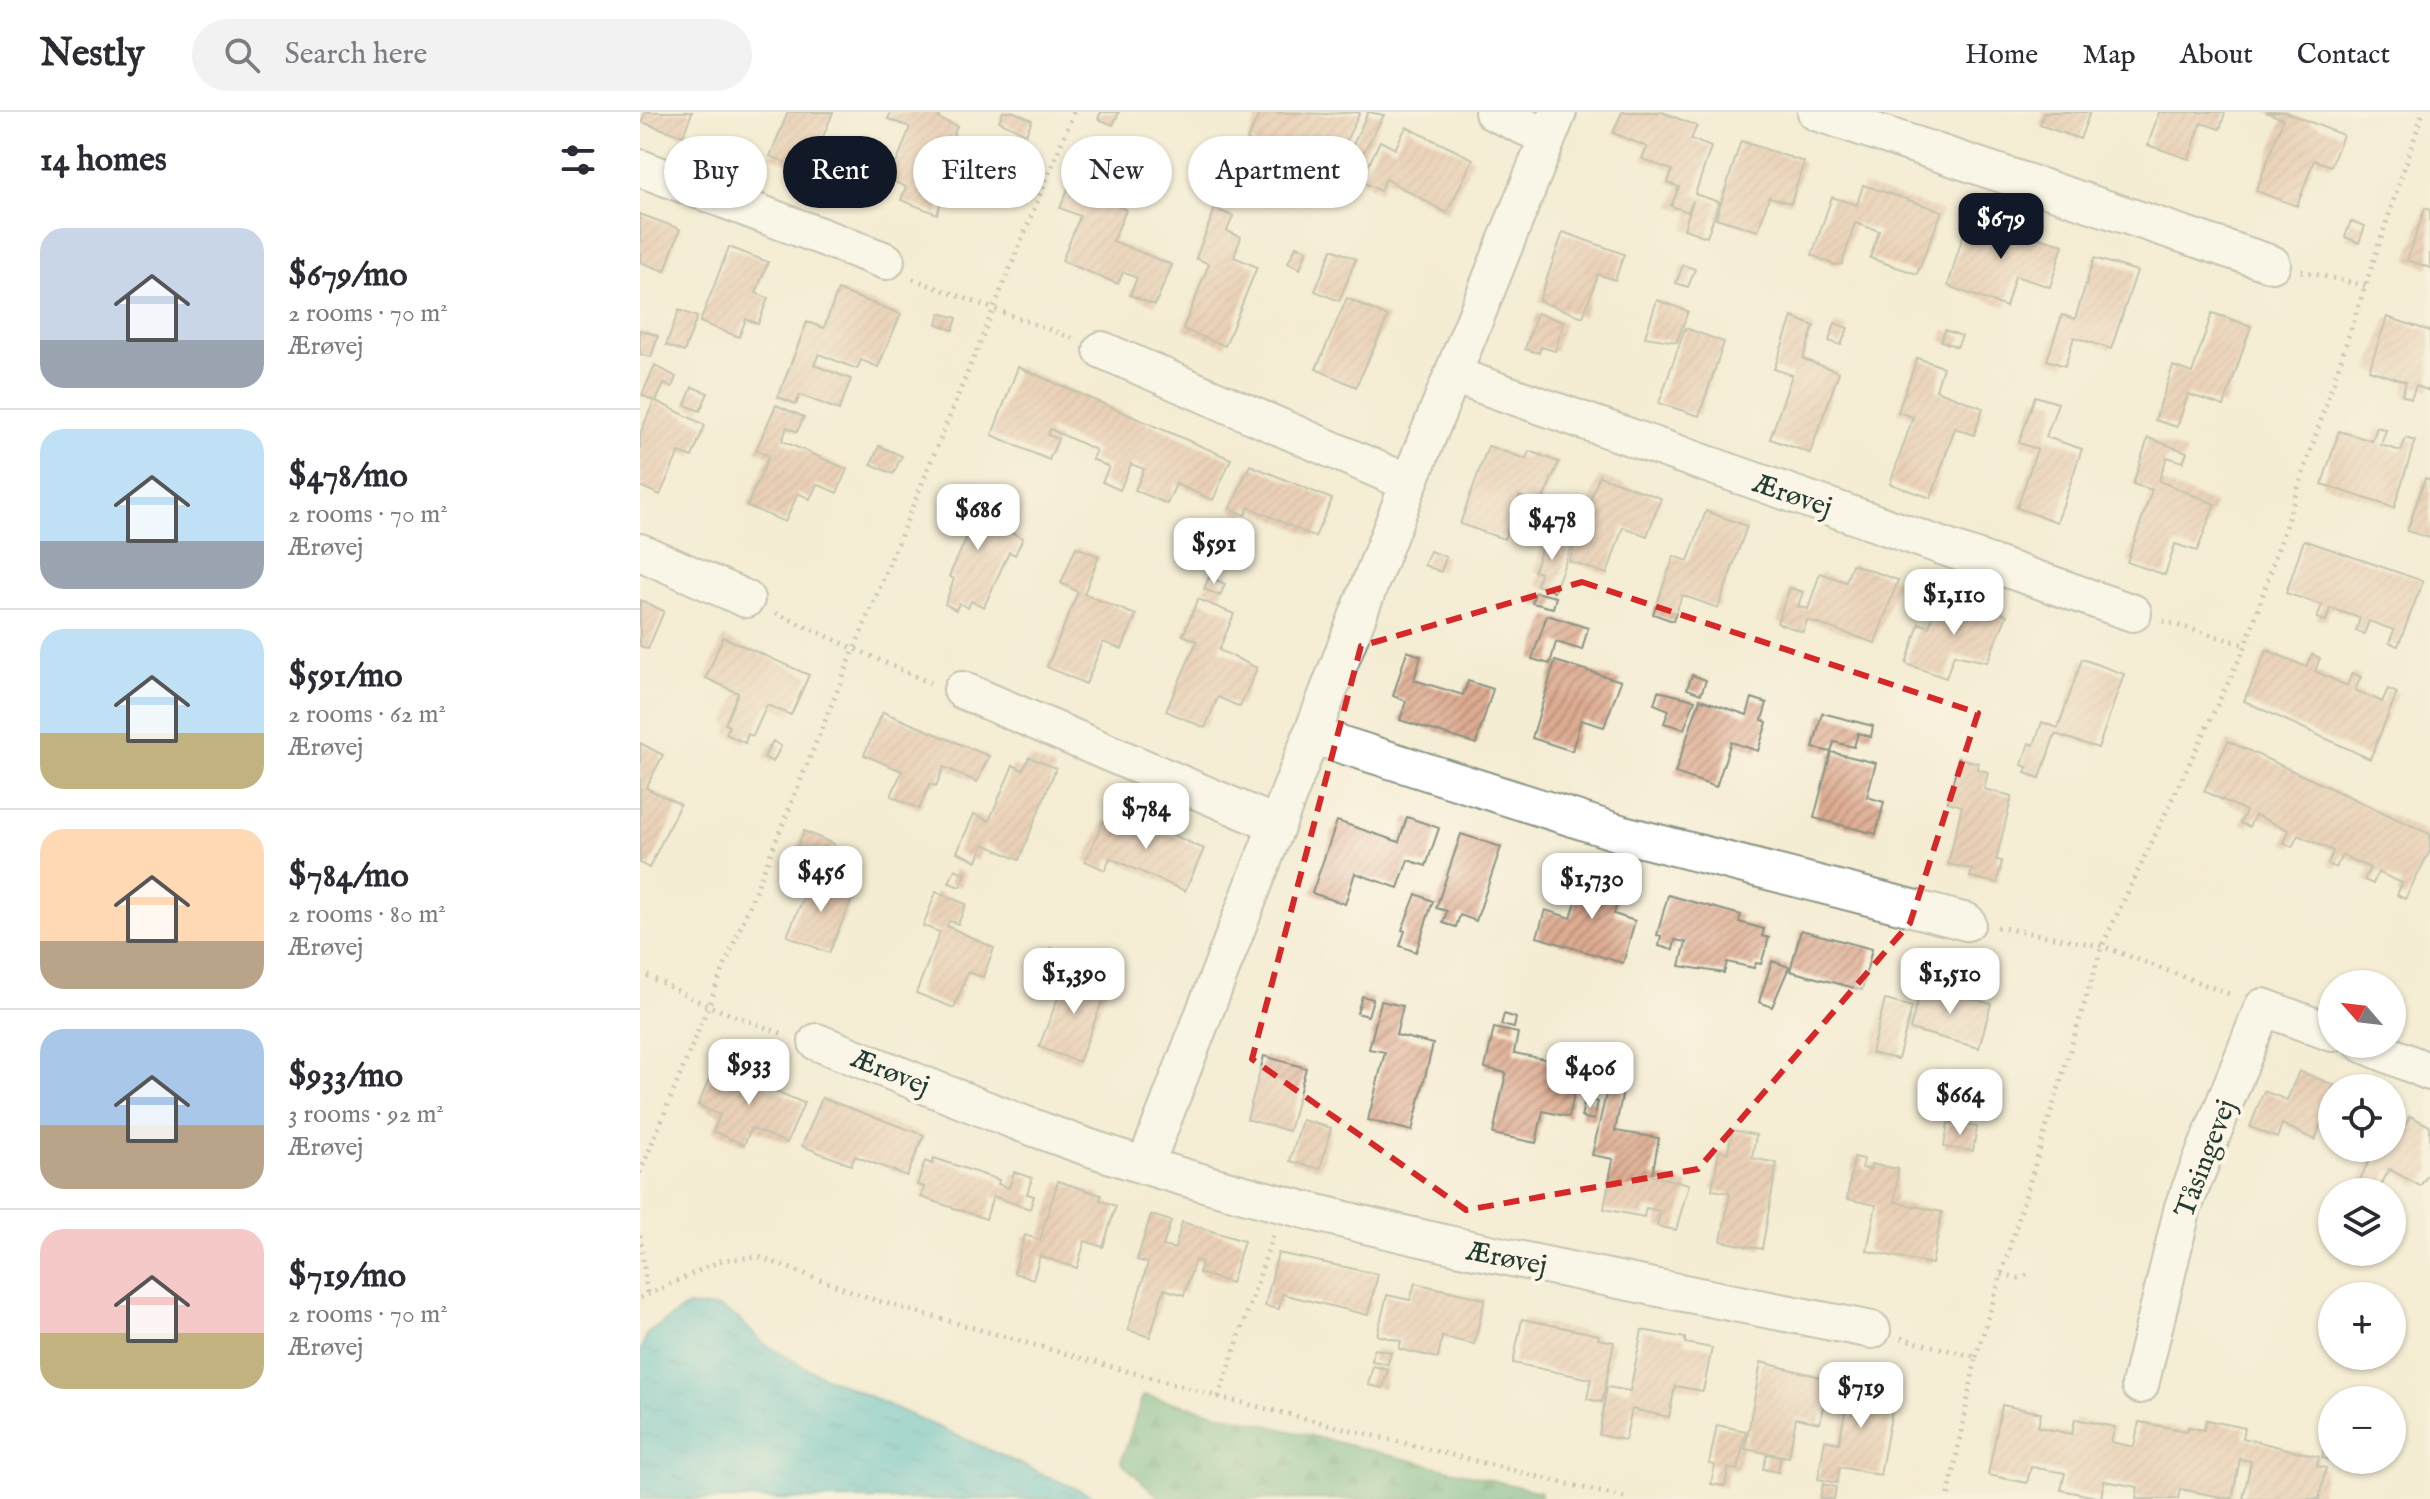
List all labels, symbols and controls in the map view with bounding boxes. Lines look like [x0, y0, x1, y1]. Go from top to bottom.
search box [192, 19, 752, 91]
text: Nestly [40, 31, 144, 79]
icon: search [220, 33, 264, 77]
text: Search here [284, 36, 427, 74]
text: Home [1965, 38, 2038, 73]
text: Map [2082, 38, 2136, 73]
text: About [2180, 38, 2253, 73]
text: Contact [2297, 38, 2390, 73]
chip: Buy [664, 136, 767, 208]
chip: Rent [783, 136, 897, 208]
chip: Filters [913, 136, 1045, 208]
chip: New [1061, 136, 1172, 208]
chip: Apartment [1188, 136, 1368, 208]
icon: filters [556, 138, 600, 182]
text: 14 homes [40, 139, 167, 182]
pin: $679 [1954, 193, 2048, 261]
text: $679 [1977, 202, 2025, 235]
text: $679/mo [288, 254, 408, 297]
icon: home [104, 260, 200, 356]
text: 2 rooms · 70 m² [288, 297, 448, 330]
text: Ærøvej [288, 330, 364, 363]
text: $478/mo [288, 455, 408, 498]
icon: home [104, 461, 200, 557]
street label: Ærøvej [1747, 466, 1836, 526]
pin: $686 [931, 484, 1025, 552]
text: $686 [955, 493, 1001, 526]
pin: $478 [1505, 494, 1599, 562]
text: 2 rooms · 70 m² [288, 498, 448, 531]
text: $478 [1528, 503, 1576, 536]
pin: $591 [1167, 518, 1261, 586]
text: $591 [1192, 527, 1236, 560]
text: Ærøvej [288, 531, 364, 564]
pin: $1,110 [1889, 569, 2019, 637]
text: $1,110 [1922, 578, 1986, 611]
text: $591/mo [288, 655, 403, 698]
icon: home [104, 661, 200, 757]
text: 2 rooms · 62 m² [288, 698, 446, 731]
text: Ærøvej [288, 731, 364, 764]
pin: $784 [1099, 783, 1193, 851]
text: $784 [1121, 792, 1171, 825]
pin: $456 [774, 846, 868, 914]
pin: $1,730 [1527, 853, 1657, 921]
text: $784/mo [288, 855, 409, 898]
text: $456 [797, 855, 845, 888]
icon: home [104, 861, 200, 957]
text: $1,730 [1560, 862, 1624, 895]
text: 2 rooms · 80 m² [288, 898, 446, 931]
text: Ærøvej [288, 931, 364, 964]
pin: $1,390 [1009, 948, 1139, 1016]
pin: $1,510 [1885, 948, 2015, 1016]
text: $1,390 [1042, 957, 1106, 990]
text: $1,510 [1919, 957, 1981, 990]
north arrow [2318, 970, 2406, 1058]
map controls [2318, 970, 2406, 1474]
pin: $933 [702, 1039, 796, 1107]
street label: Ærøvej [845, 1041, 934, 1105]
pin: $406 [1543, 1042, 1637, 1110]
text: $933 [726, 1048, 772, 1081]
text: $406 [1565, 1051, 1615, 1084]
text: $933/mo [288, 1055, 403, 1098]
icon: home [104, 1061, 200, 1157]
pin: $664 [1913, 1069, 2007, 1137]
button: locate [2318, 1074, 2406, 1162]
text: $664 [1935, 1078, 1985, 1111]
street label: Tåsingevej [2168, 1095, 2245, 1223]
text: 3 rooms · 92 m² [288, 1098, 444, 1131]
text: Ærøvej [288, 1131, 364, 1164]
button: layers [2318, 1178, 2406, 1266]
street label: Ærøvej [1462, 1234, 1550, 1284]
text: $719/mo [288, 1255, 406, 1298]
icon: home [104, 1261, 200, 1357]
button: + [2318, 1282, 2406, 1370]
text: 2 rooms · 70 m² [288, 1298, 448, 1331]
text: Ærøvej [288, 1331, 364, 1364]
pin: $719 [1814, 1362, 1908, 1430]
text: $719 [1837, 1371, 1885, 1404]
button: − [2318, 1386, 2406, 1474]

